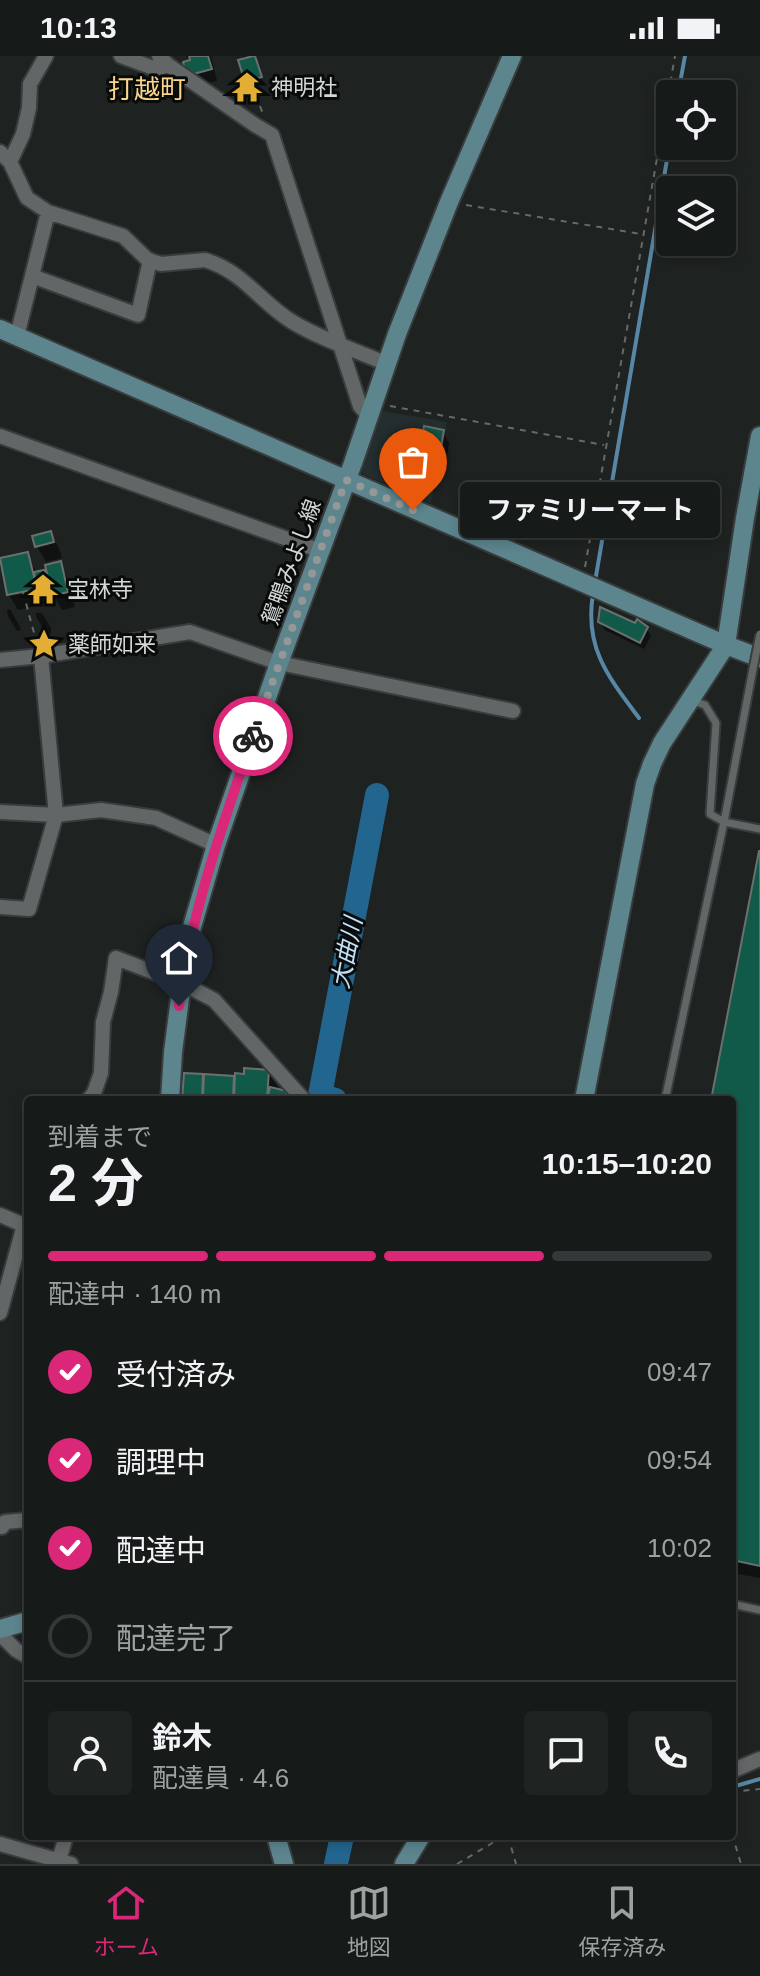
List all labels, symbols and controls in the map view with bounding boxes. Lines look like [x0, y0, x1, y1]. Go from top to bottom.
text: 10:13 [40, 11, 117, 44]
temple icon: 神明社 [230, 70, 264, 104]
district label: 打越町 [108, 74, 186, 104]
place label: 神明社 [271, 75, 337, 100]
map controls [656, 80, 736, 256]
button: locate [656, 80, 736, 160]
button: layers [656, 176, 736, 256]
pin [379, 428, 447, 510]
icon: bag [391, 440, 435, 484]
callout: ファミリーマート [461, 482, 721, 538]
text: ファミリーマート [486, 495, 694, 525]
street label: 鴛鴨みよし線 [257, 496, 326, 628]
temple icon: 宝林寺 [26, 572, 60, 606]
place label: 宝林寺 [67, 577, 133, 602]
place icon: 薬師如来 [27, 627, 61, 661]
place label: 薬師如来 [68, 632, 156, 657]
courier [213, 696, 293, 776]
icon: bike [231, 714, 275, 758]
water label: 大曲川 [326, 912, 367, 991]
pin [145, 924, 213, 1006]
icon: home [157, 936, 201, 980]
text: 到着まで [48, 1122, 152, 1152]
text: 10:15–10:20 [542, 1147, 712, 1180]
text: 2 分 [48, 1154, 143, 1212]
text: 配達中 · 140 m [48, 1279, 221, 1309]
icon: check [48, 1350, 92, 1394]
text: 09:47 [647, 1357, 712, 1387]
text: 受付済み [116, 1358, 236, 1391]
icon: check [48, 1438, 92, 1482]
text: 09:54 [647, 1445, 712, 1475]
text: 調理中 [116, 1446, 206, 1479]
icon: check [48, 1526, 92, 1570]
text: 10:02 [647, 1533, 712, 1563]
text: 配達中 [116, 1534, 206, 1567]
text: 配達完了 [116, 1622, 236, 1655]
button: person [48, 1711, 132, 1795]
button: chat [524, 1711, 608, 1795]
button: phone [628, 1711, 712, 1795]
text: 鈴木 [152, 1721, 212, 1754]
text: 配達員 · 4.6 [152, 1763, 289, 1793]
tab: ホーム [94, 1881, 159, 1961]
tab: 地図 [347, 1881, 391, 1961]
tab: 保存済み [578, 1881, 666, 1961]

